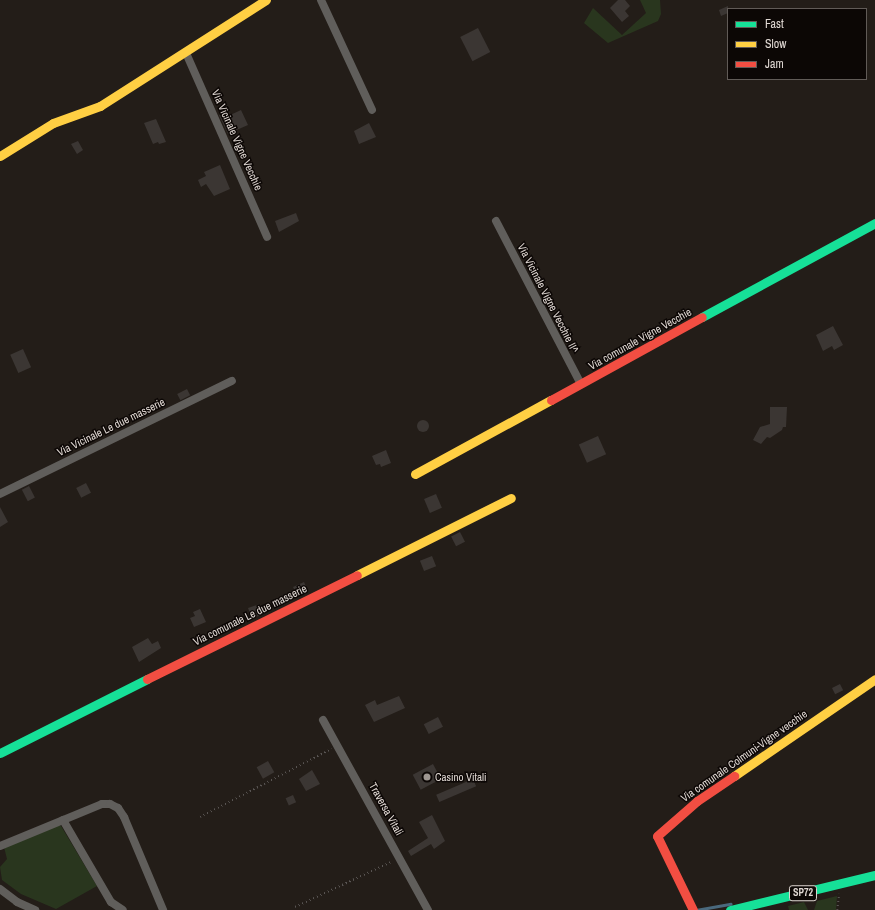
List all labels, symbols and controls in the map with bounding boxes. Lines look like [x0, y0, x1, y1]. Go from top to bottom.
legend [727, 8, 867, 80]
text: Fast [765, 16, 784, 32]
text: Slow [765, 36, 786, 52]
text: Jam [765, 56, 784, 72]
street label: Via Vicinale Vigne Vecchie [209, 88, 265, 192]
street label: Via Vicinale Vigne Vecchie II^ [515, 241, 581, 355]
street label: Via comunale Vigne Vecchie [586, 305, 694, 373]
street label: Via Vicinale Le due masserie [55, 395, 167, 459]
street label: Via comunale Le due masserie [191, 582, 309, 648]
street label: Via comunale Colmuni-Vigne vecchie [678, 707, 810, 805]
place label: Casino Vitali [435, 770, 486, 784]
marker: Casino Vitali [422, 772, 432, 782]
street label: Traversa Vitali [366, 780, 406, 838]
road number: SP72 [788, 885, 818, 901]

